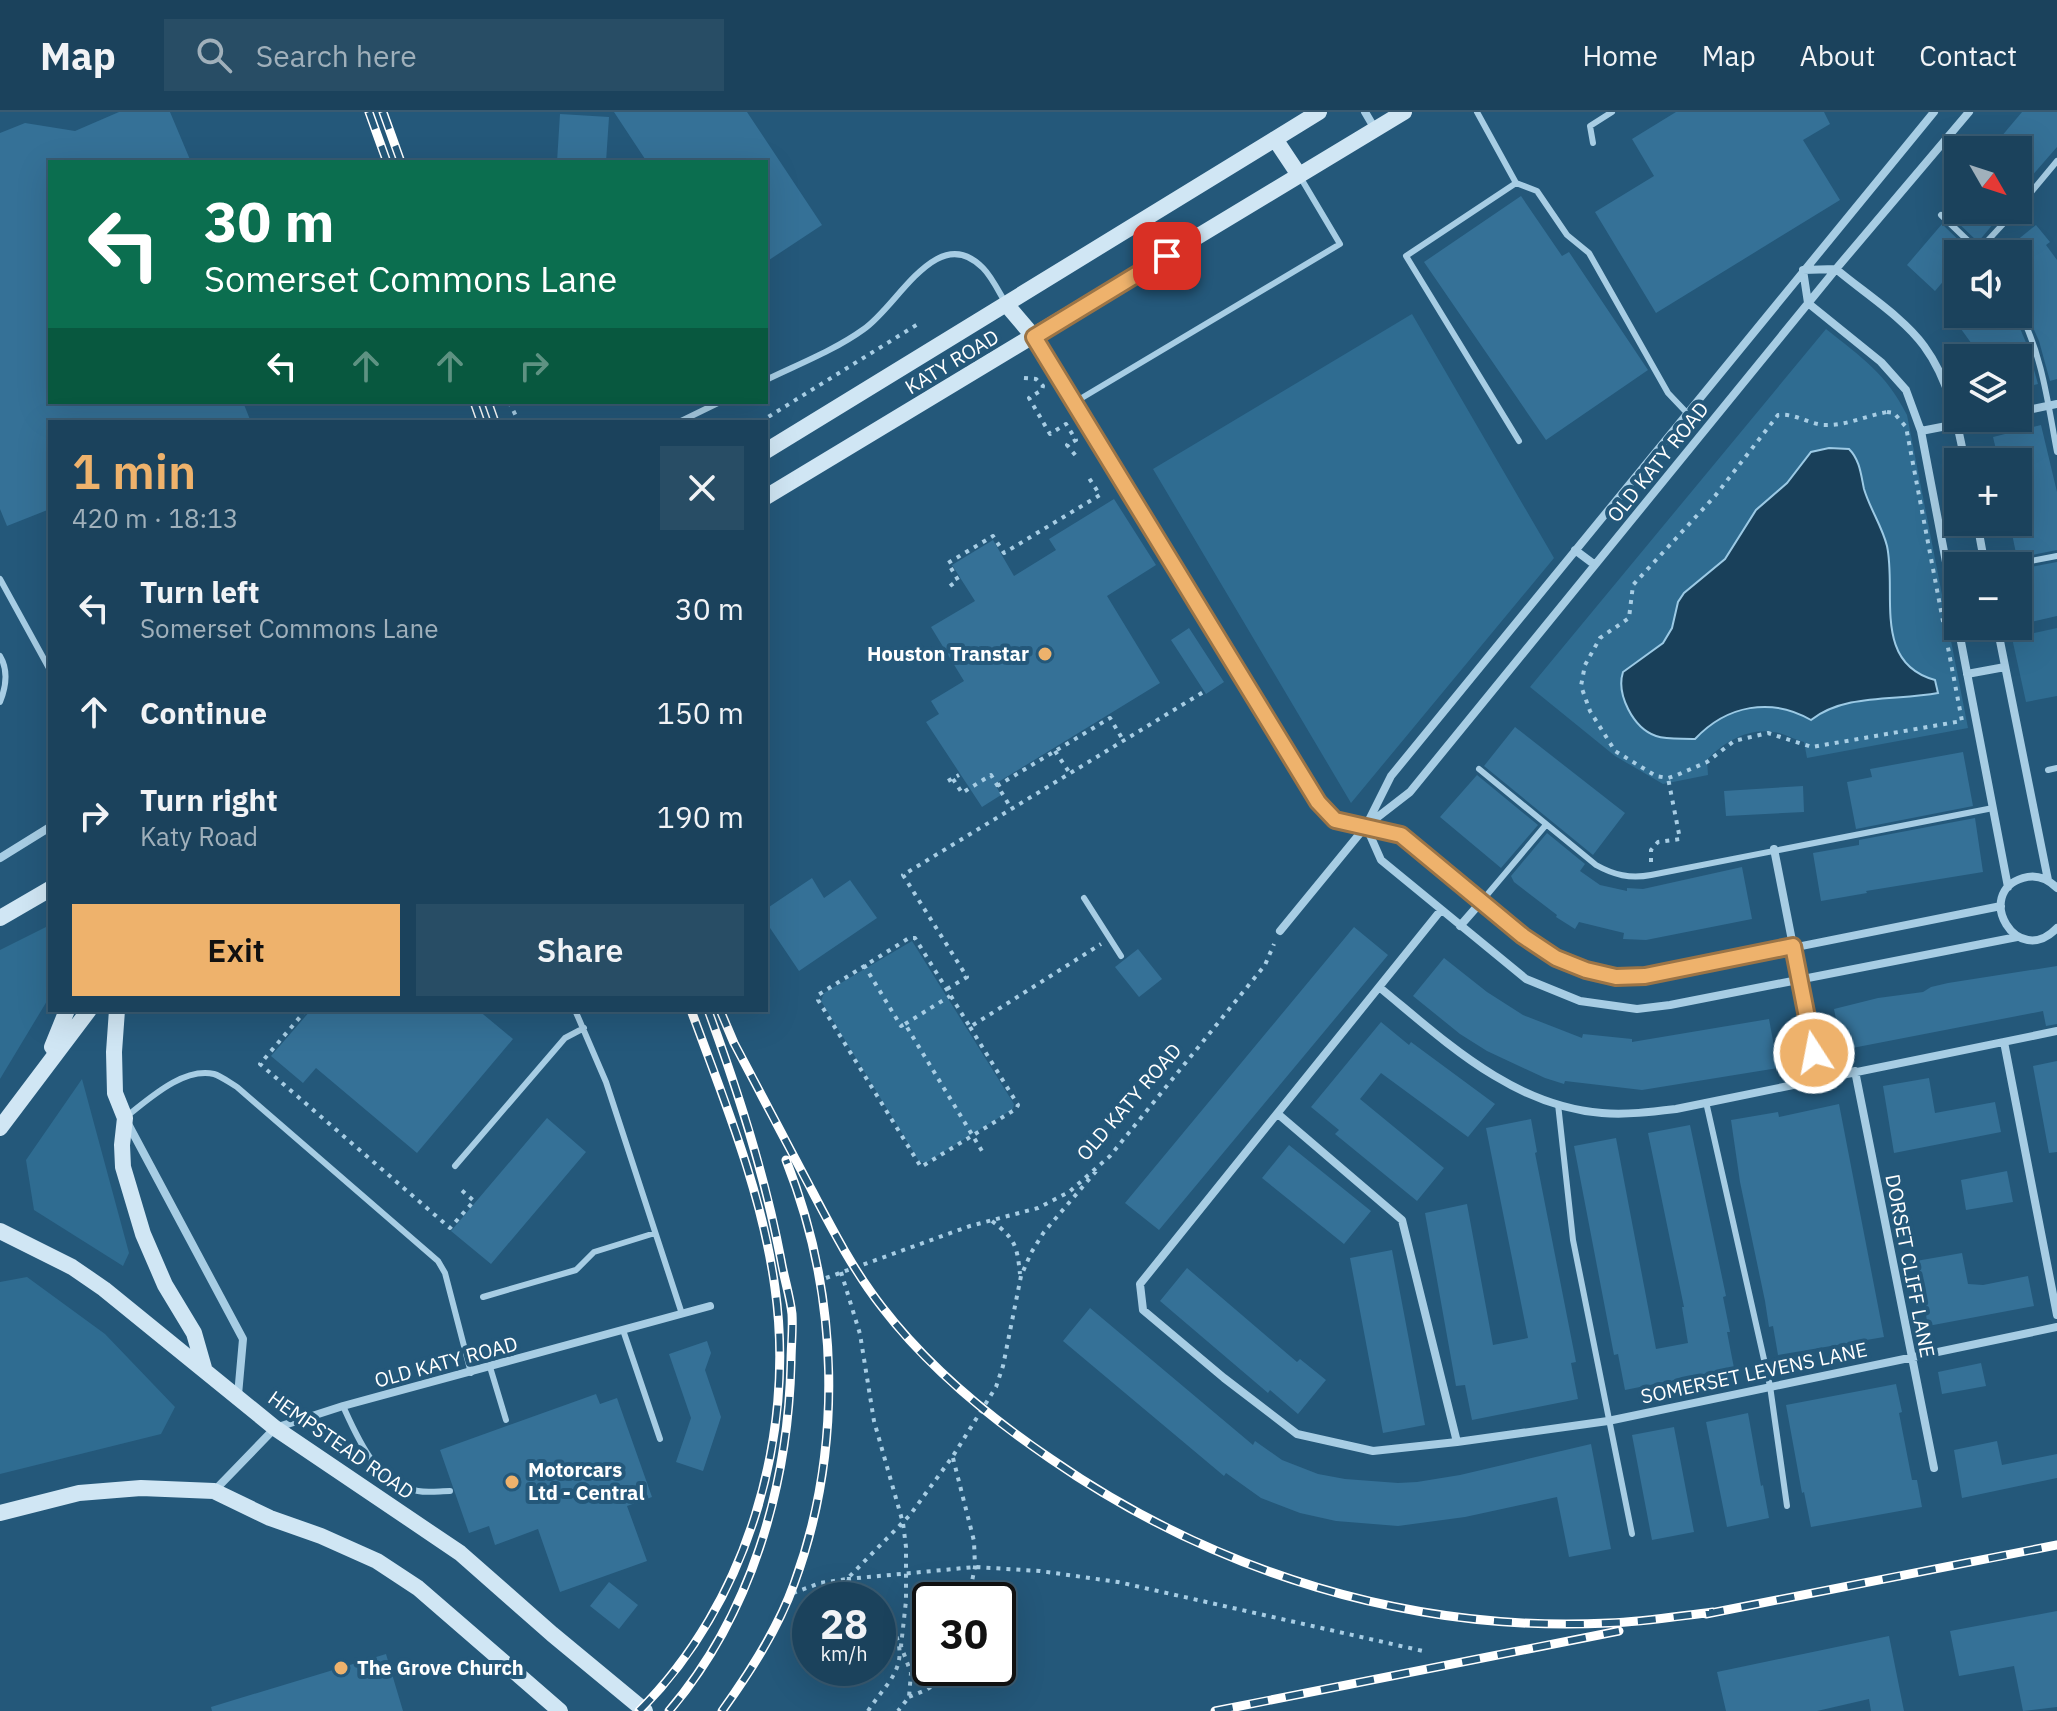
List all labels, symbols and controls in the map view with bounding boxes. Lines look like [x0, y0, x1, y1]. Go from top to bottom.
search box [164, 19, 724, 91]
text: Map [40, 31, 116, 80]
icon: search [192, 33, 236, 77]
text: Search here [256, 36, 417, 75]
text: Home [1582, 37, 1658, 74]
text: Map [1702, 37, 1756, 74]
text: About [1800, 37, 1875, 74]
text: Contact [1919, 37, 2017, 74]
north arrow [1944, 136, 2032, 224]
map controls [1944, 136, 2032, 640]
text: 30 m [204, 185, 334, 257]
icon: left [72, 192, 176, 296]
pin [1133, 222, 1201, 290]
icon: arrive [1145, 234, 1189, 278]
button: sound [1944, 240, 2032, 328]
text: Somerset Commons Lane [204, 255, 617, 302]
street label: KATY ROAD [900, 323, 1004, 400]
icon: left [260, 344, 304, 388]
icon: ahead [344, 344, 388, 388]
icon: ahead [428, 344, 472, 388]
icon: right [512, 344, 556, 388]
button: layers [1944, 344, 2032, 432]
street label: OLD KATY ROAD [1601, 396, 1714, 527]
text: 1 min [72, 440, 196, 502]
button: close [660, 446, 744, 530]
button: + [1944, 448, 2032, 536]
text: 420 m · 18:13 [72, 501, 238, 535]
button: − [1944, 552, 2032, 640]
text: Turn left [140, 572, 259, 611]
icon: left [72, 586, 116, 630]
text: 30 m [675, 589, 744, 628]
text: Somerset Commons Lane [140, 611, 439, 645]
place label: Houston Transtar [867, 640, 1029, 667]
marker: Houston Transtar [1036, 645, 1054, 663]
icon: ahead [72, 690, 116, 734]
text: Continue [140, 693, 267, 732]
text: 150 m [657, 693, 744, 732]
text: Turn right [140, 780, 278, 819]
icon: right [72, 794, 116, 838]
text: 190 m [657, 797, 744, 836]
text: Katy Road [140, 819, 258, 853]
button: Exit [72, 904, 400, 996]
button: Share [416, 904, 744, 996]
position arrow [1772, 1011, 1856, 1095]
street label: OLD KATY ROAD [1070, 1037, 1187, 1166]
street label: DORSET CLIFF LANE [1879, 1172, 1942, 1360]
street label: OLD KATY ROAD [371, 1329, 521, 1394]
street label: SOMERSET LEVENS LANE [1638, 1335, 1870, 1410]
street label: HEMPSTEAD ROAD [263, 1384, 420, 1505]
place label: Motorcars Ltd - Central [528, 1456, 645, 1506]
marker: Motorcars Ltd - Central [503, 1473, 521, 1491]
speed limit sign: 30 [912, 1582, 1016, 1686]
text: 28 [820, 1598, 868, 1650]
text: km/h [820, 1640, 868, 1667]
place label: The Grove Church [357, 1654, 524, 1681]
marker: The Grove Church [332, 1659, 350, 1677]

